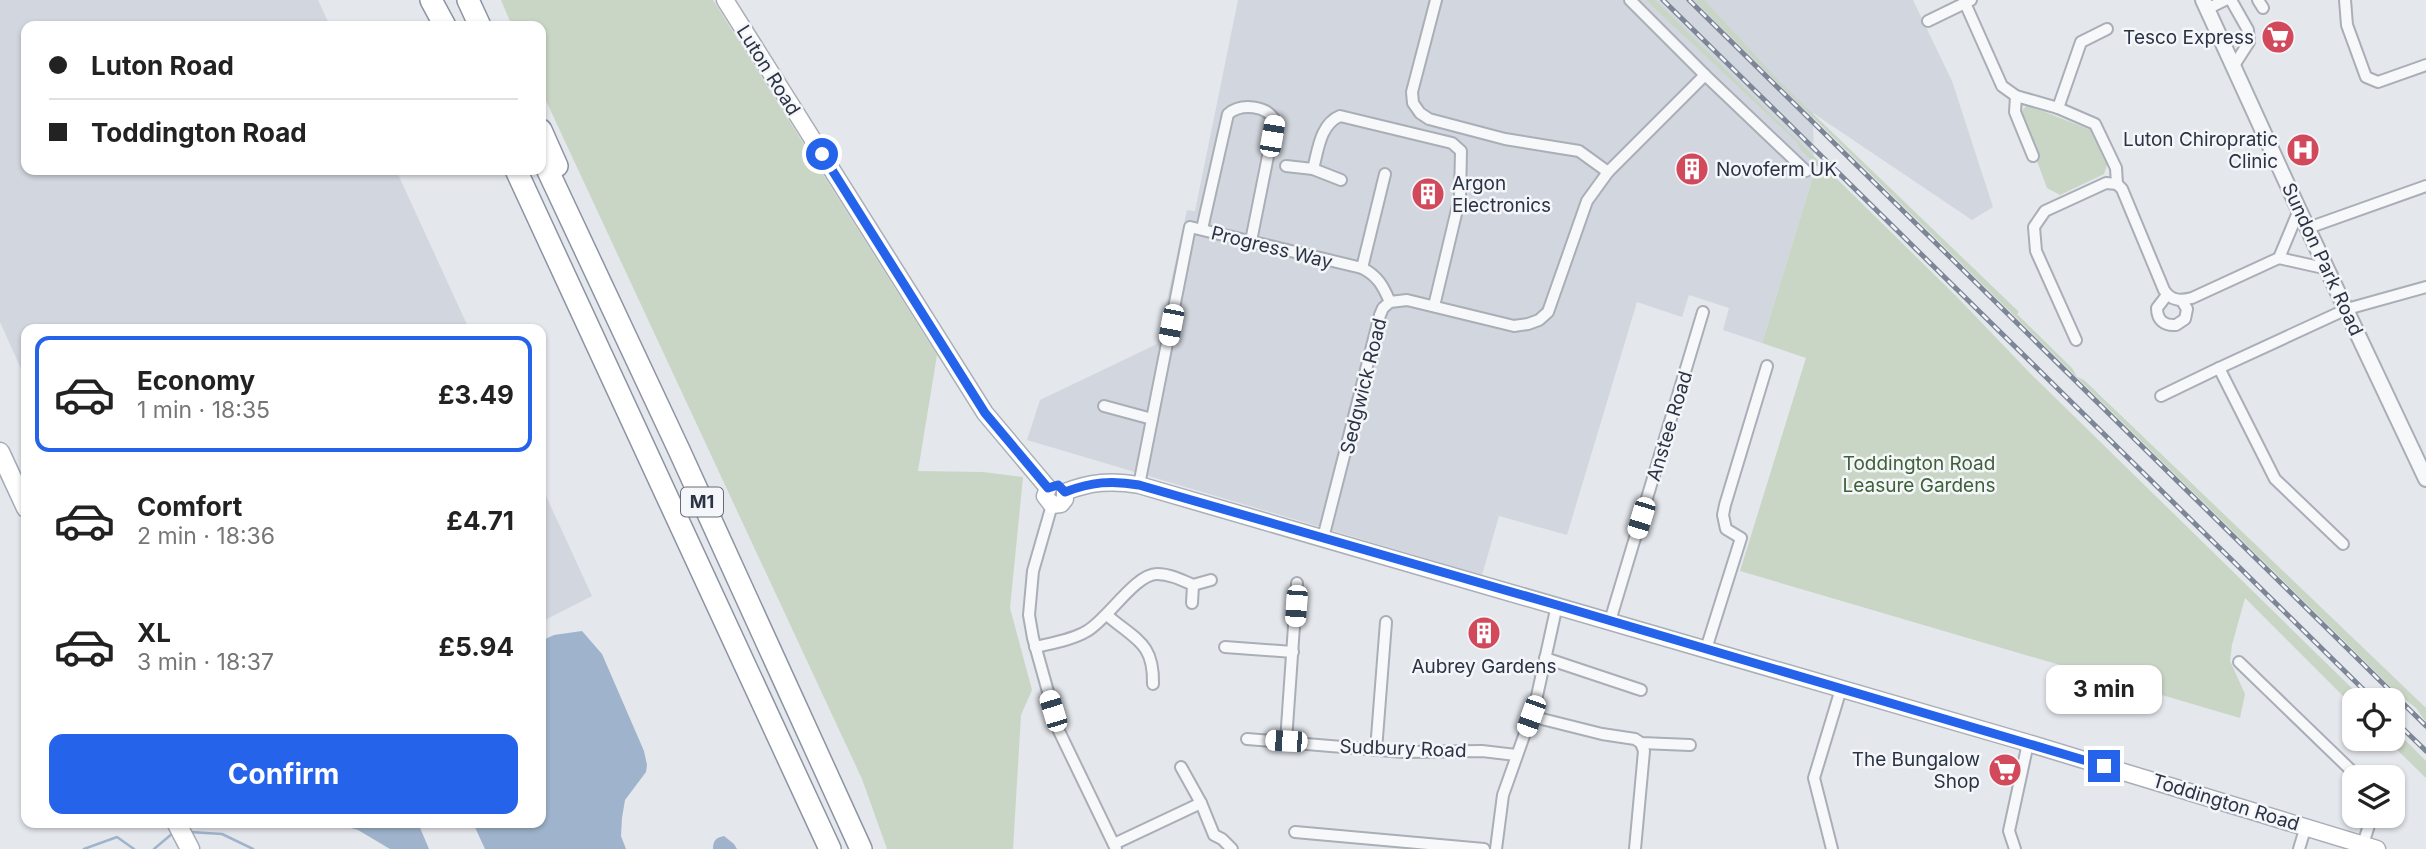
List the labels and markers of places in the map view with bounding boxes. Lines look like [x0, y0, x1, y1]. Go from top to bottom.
supermarket icon: Tesco Express [2259, 18, 2297, 56]
place label: Tesco Express [2123, 26, 2254, 49]
place label: Luton Chiropratic Clinic [2123, 128, 2278, 173]
hospital icon: Luton Chiropratic Clinic [2284, 131, 2322, 169]
building icon: Novoferm UK [1673, 150, 1711, 188]
place label: Novoferm UK [1716, 158, 1837, 181]
place label: Argon Electronics [1452, 172, 1551, 217]
building icon: Argon Electronics [1409, 175, 1447, 213]
building icon: Aubrey Gardens [1465, 614, 1503, 652]
place label: Aubrey Gardens [1411, 655, 1557, 678]
place label: The Bungalow Shop [1852, 748, 1980, 793]
supermarket icon: The Bungalow Shop [1986, 751, 2024, 789]

